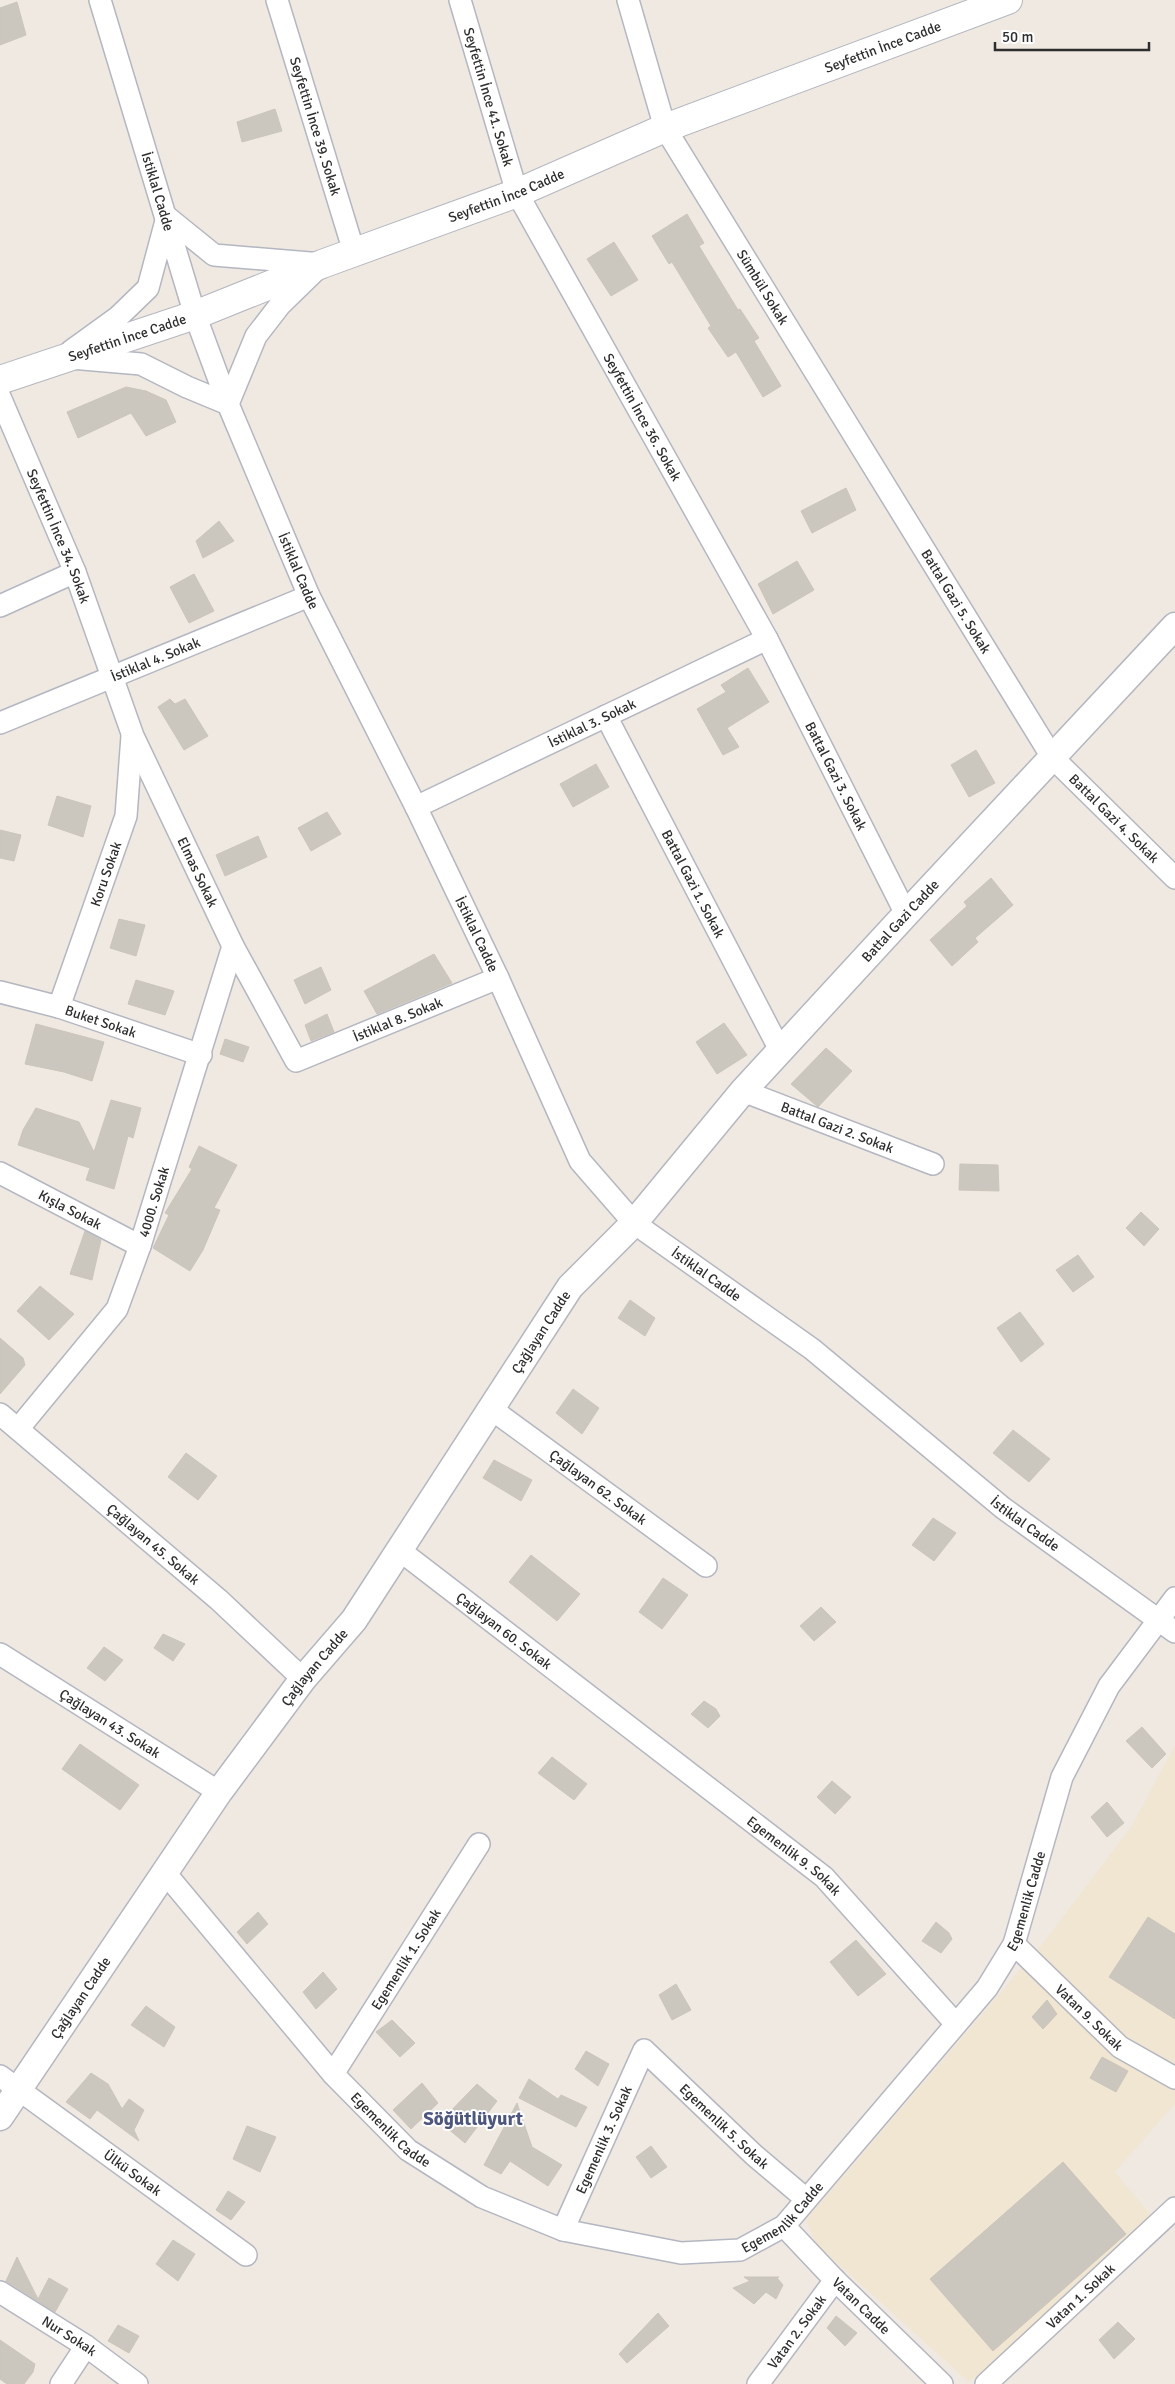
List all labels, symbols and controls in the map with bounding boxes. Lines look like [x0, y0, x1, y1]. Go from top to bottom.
street label: Seyfettin İnce Cadde [822, 17, 943, 76]
scale bar [995, 20, 1149, 52]
street label: Seyfettin İnce 41. Sokak [460, 25, 517, 168]
text: 50 m [1002, 28, 1033, 46]
street label: Seyfettin İnce 39. Sokak [286, 55, 345, 198]
street label: İstiklal Cadde [138, 150, 178, 233]
street label: Seyfettin İnce Cadde [446, 165, 567, 226]
street label: Sümbül Sokak [733, 246, 792, 328]
street label: Seyfettin İnce Cadde [66, 310, 188, 365]
street label: Seyfettin İnce 36. Sokak [600, 350, 685, 484]
street label: Seyfettin İnce 34. Sokak [23, 466, 94, 606]
street label: İstiklal Cadde [275, 530, 323, 612]
street label: Battal Gazi 5. Sokak [918, 546, 995, 657]
street label: İstiklal 4. Sokak [108, 633, 203, 685]
street label: İstiklal 3. Sokak [545, 695, 638, 751]
street label: Battal Gazi 3. Sokak [802, 719, 871, 833]
street label: Battal Gazi 4. Sokak [1066, 770, 1163, 866]
street label: Battal Gazi 1. Sokak [658, 827, 728, 941]
street label: Elmas Sokak [174, 834, 222, 910]
street label: Koru Sokak [86, 839, 125, 909]
street label: Battal Gazi Cadde [858, 876, 942, 965]
street label: İstiklal Cadde [452, 894, 502, 975]
street label: İstiklal 8. Sokak [351, 993, 445, 1045]
street label: Buket Sokak [63, 1001, 139, 1041]
street label: Battal Gazi 2. Sokak [778, 1098, 896, 1157]
street label: 4000. Sokak [135, 1164, 173, 1239]
street label: Kışla Sokak [36, 1186, 105, 1233]
street label: İstiklal Cadde [668, 1244, 745, 1305]
street label: Çağlayan Cadde [508, 1287, 574, 1377]
street label: Çağlayan 62. Sokak [546, 1446, 650, 1528]
street label: İstiklal Cadde [987, 1493, 1063, 1555]
street label: Çağlayan 45. Sokak [103, 1500, 203, 1588]
street label: Çağlayan 60. Sokak [453, 1589, 555, 1673]
street label: Çağlayan Cadde [277, 1625, 351, 1709]
street label: Çağlayan 43. Sokak [56, 1685, 164, 1761]
street label: Egemenlik 9. Sokak [744, 1812, 845, 1899]
street label: Egemenlik Cadde [1003, 1849, 1049, 1954]
street label: Egemenlik 1. Sokak [367, 1905, 444, 2013]
street label: Çağlayan Cadde [47, 1953, 114, 2042]
street label: Vatan 9. Sokak [1052, 1980, 1127, 2054]
street label: Egemenlik 5. Sokak [676, 2080, 772, 2172]
street label: Egemenlik 3. Sokak [572, 2083, 635, 2196]
street label: Egemenlik Cadde [347, 2089, 434, 2171]
district label: Söğütlüyurt [423, 2107, 523, 2131]
street label: Ülkü Sokak [100, 2146, 165, 2199]
street label: Egemenlik Cadde [738, 2178, 827, 2256]
street label: Vatan 1. Sokak [1042, 2260, 1118, 2332]
street label: Vatan Cadde [829, 2274, 894, 2338]
street label: Vatan 2. Sokak [764, 2291, 830, 2372]
street label: Nur Sokak [39, 2312, 100, 2360]

